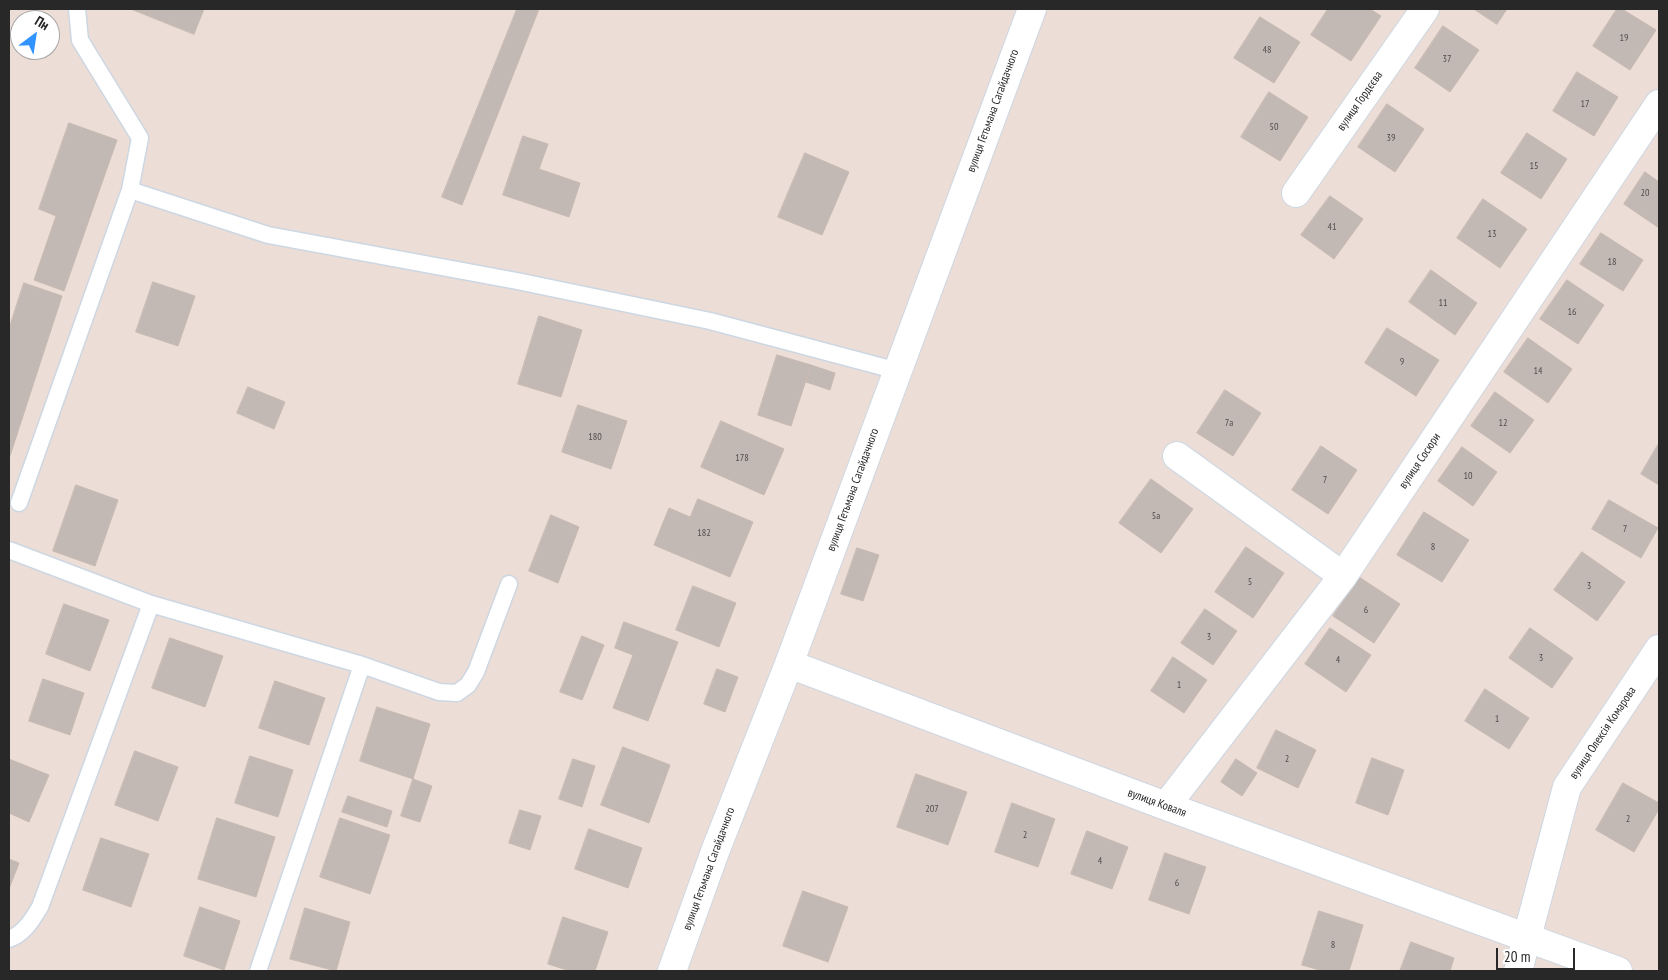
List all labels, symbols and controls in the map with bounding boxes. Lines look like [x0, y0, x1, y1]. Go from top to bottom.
north arrow [10, 10, 60, 60]
text: Пн [32, 12, 53, 34]
house number: 19 [1620, 32, 1628, 44]
house number: 48 [1263, 44, 1271, 56]
street label: вулиця Гетьмана Сагайдачного [964, 48, 1022, 174]
house number: 37 [1443, 53, 1451, 65]
street label: вулиця Гордєєва [1334, 68, 1386, 134]
house number: 17 [1581, 98, 1589, 110]
house number: 50 [1270, 121, 1278, 133]
house number: 39 [1387, 132, 1395, 144]
house number: 15 [1530, 160, 1538, 172]
house number: 20 [1641, 187, 1649, 199]
house number: 41 [1328, 221, 1336, 233]
house number: 13 [1488, 228, 1496, 240]
house number: 18 [1608, 256, 1616, 268]
house number: 11 [1439, 297, 1447, 309]
house number: 16 [1568, 306, 1576, 318]
house number: 9 [1400, 356, 1404, 368]
house number: 14 [1534, 365, 1542, 377]
house number: 7а [1225, 417, 1233, 429]
house number: 12 [1499, 417, 1507, 429]
street label: вулиця Гетьмана Сагайдачного [824, 427, 882, 553]
street label: вулиця Сосюри [1396, 430, 1444, 492]
house number: 180 [588, 431, 602, 443]
house number: 178 [735, 452, 749, 464]
house number: 10 [1464, 470, 1472, 482]
house number: 7 [1323, 474, 1327, 486]
house number: 5а [1152, 510, 1160, 522]
house number: 7 [1623, 523, 1627, 535]
house number: 182 [697, 527, 711, 539]
house number: 8 [1431, 541, 1435, 553]
house number: 5 [1248, 576, 1252, 588]
house number: 3 [1587, 580, 1591, 592]
house number: 6 [1364, 604, 1368, 616]
house number: 3 [1207, 631, 1211, 643]
house number: 3 [1539, 652, 1543, 664]
house number: 4 [1336, 654, 1340, 666]
house number: 1 [1177, 679, 1181, 691]
street label: вулиця Олексія Комарова [1567, 684, 1639, 782]
house number: 1 [1495, 713, 1499, 725]
house number: 2 [1285, 753, 1289, 765]
street label: вулиця Коваля [1126, 786, 1188, 820]
house number: 207 [925, 803, 939, 815]
street label: вулиця Гетьмана Сагайдачного [680, 806, 738, 932]
house number: 2 [1626, 813, 1630, 825]
house number: 2 [1023, 829, 1027, 841]
house number: 4 [1098, 855, 1102, 867]
house number: 6 [1175, 877, 1179, 889]
scale bar [1498, 938, 1577, 970]
house number: 8 [1331, 939, 1335, 951]
text: 20 m [1504, 947, 1530, 966]

